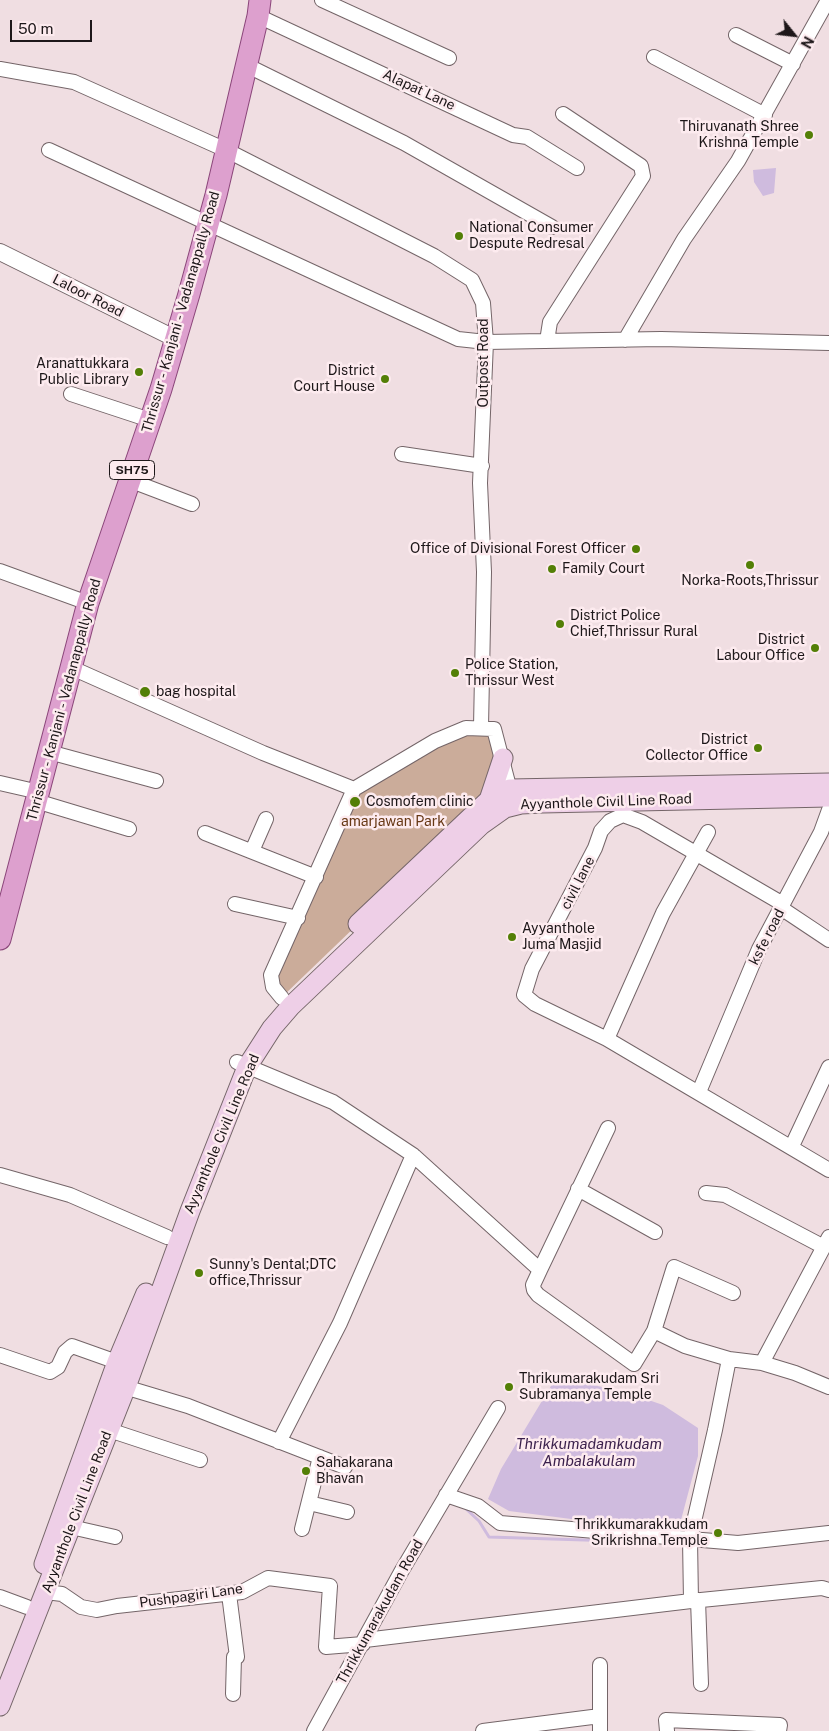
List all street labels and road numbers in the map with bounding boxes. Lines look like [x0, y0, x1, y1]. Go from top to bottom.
street label: Alapat Lane [380, 66, 458, 114]
street label: Thrissur - Kanjani - Vadanappally Road [138, 189, 224, 435]
street label: Laloor Road [50, 271, 126, 321]
street label: Outpost Road [476, 319, 492, 407]
road number: SH75 [110, 460, 154, 480]
street label: Thrissur - Kanjani - Vadanappally Road [23, 577, 105, 823]
street label: Ayyanthole Civil Line Road [520, 791, 692, 813]
street label: civil lane [558, 854, 598, 912]
street label: ksfe road [746, 906, 788, 968]
street label: Ayyanthole Civil Line Road [181, 1052, 263, 1216]
street label: Ayyanthole Civil Line Road [38, 1429, 116, 1595]
street label: Thrikkumarakudam Road [333, 1537, 427, 1687]
street label: Pushpagiri Lane [138, 1580, 244, 1612]

